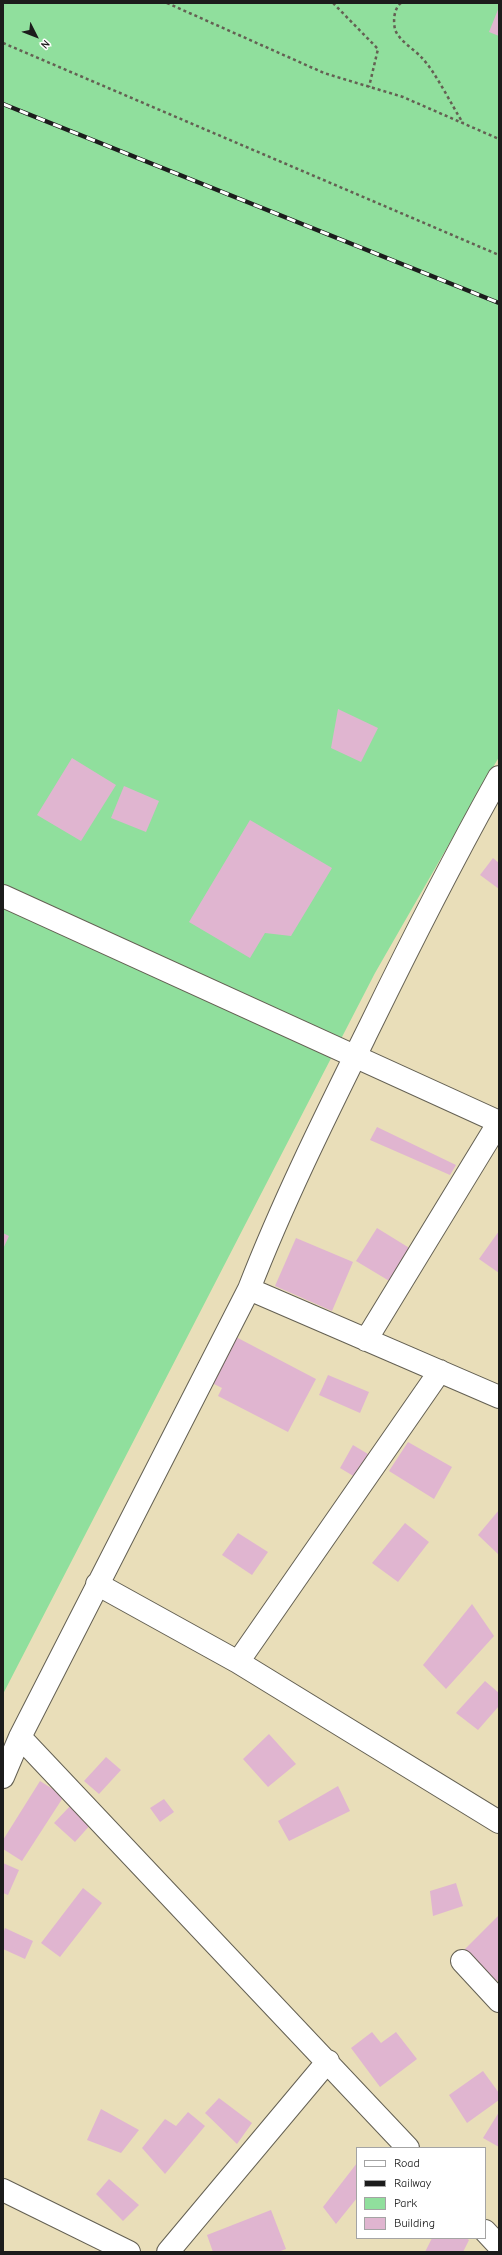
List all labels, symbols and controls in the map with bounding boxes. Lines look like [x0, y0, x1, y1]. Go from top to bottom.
north arrow [16, 16, 56, 56]
text: N [38, 37, 53, 51]
legend [356, 2147, 486, 2239]
text: Road [394, 2156, 420, 2170]
text: Railway [394, 2176, 431, 2190]
text: Park [394, 2196, 417, 2210]
text: Building [394, 2216, 435, 2230]

